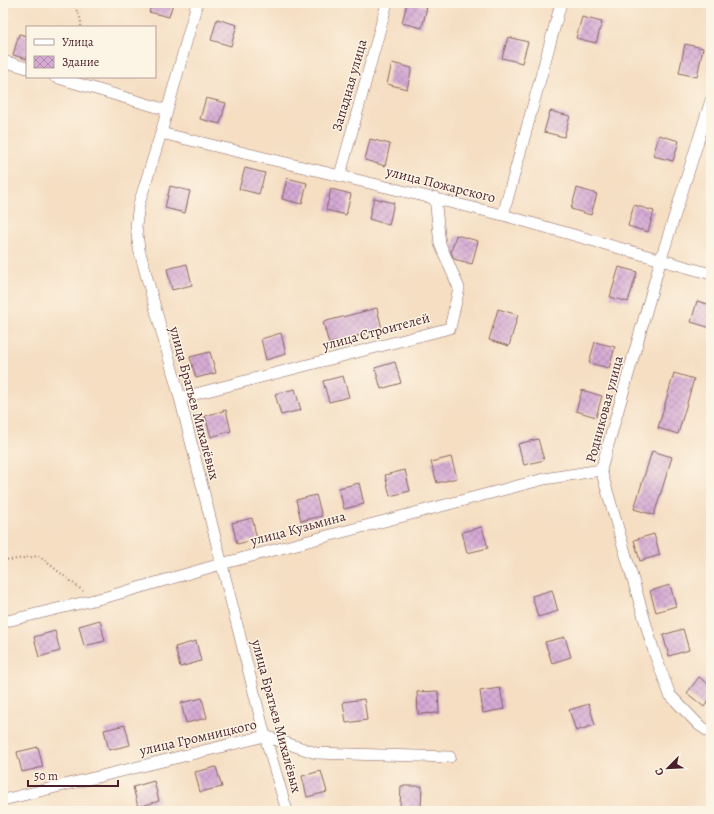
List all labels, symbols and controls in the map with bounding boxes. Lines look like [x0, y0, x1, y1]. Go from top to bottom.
legend [26, 26, 156, 78]
text: Улица [62, 34, 94, 50]
street label: Западная улица [327, 36, 372, 133]
text: Здание [62, 54, 99, 70]
street label: улица Пожарского [383, 161, 498, 207]
street label: улица Строителей [319, 308, 432, 355]
street label: улица Братьев Михалёвых [165, 323, 224, 482]
street label: Родниковая улица [581, 353, 628, 465]
street label: улица Кузьмина [248, 507, 348, 551]
street label: улица Братьев Михалёвых [247, 636, 306, 795]
street label: улица Громницкого [137, 715, 259, 760]
north arrow [648, 748, 688, 788]
scale bar [28, 762, 118, 788]
text: С [651, 766, 668, 778]
text: 50 m [34, 768, 58, 784]

